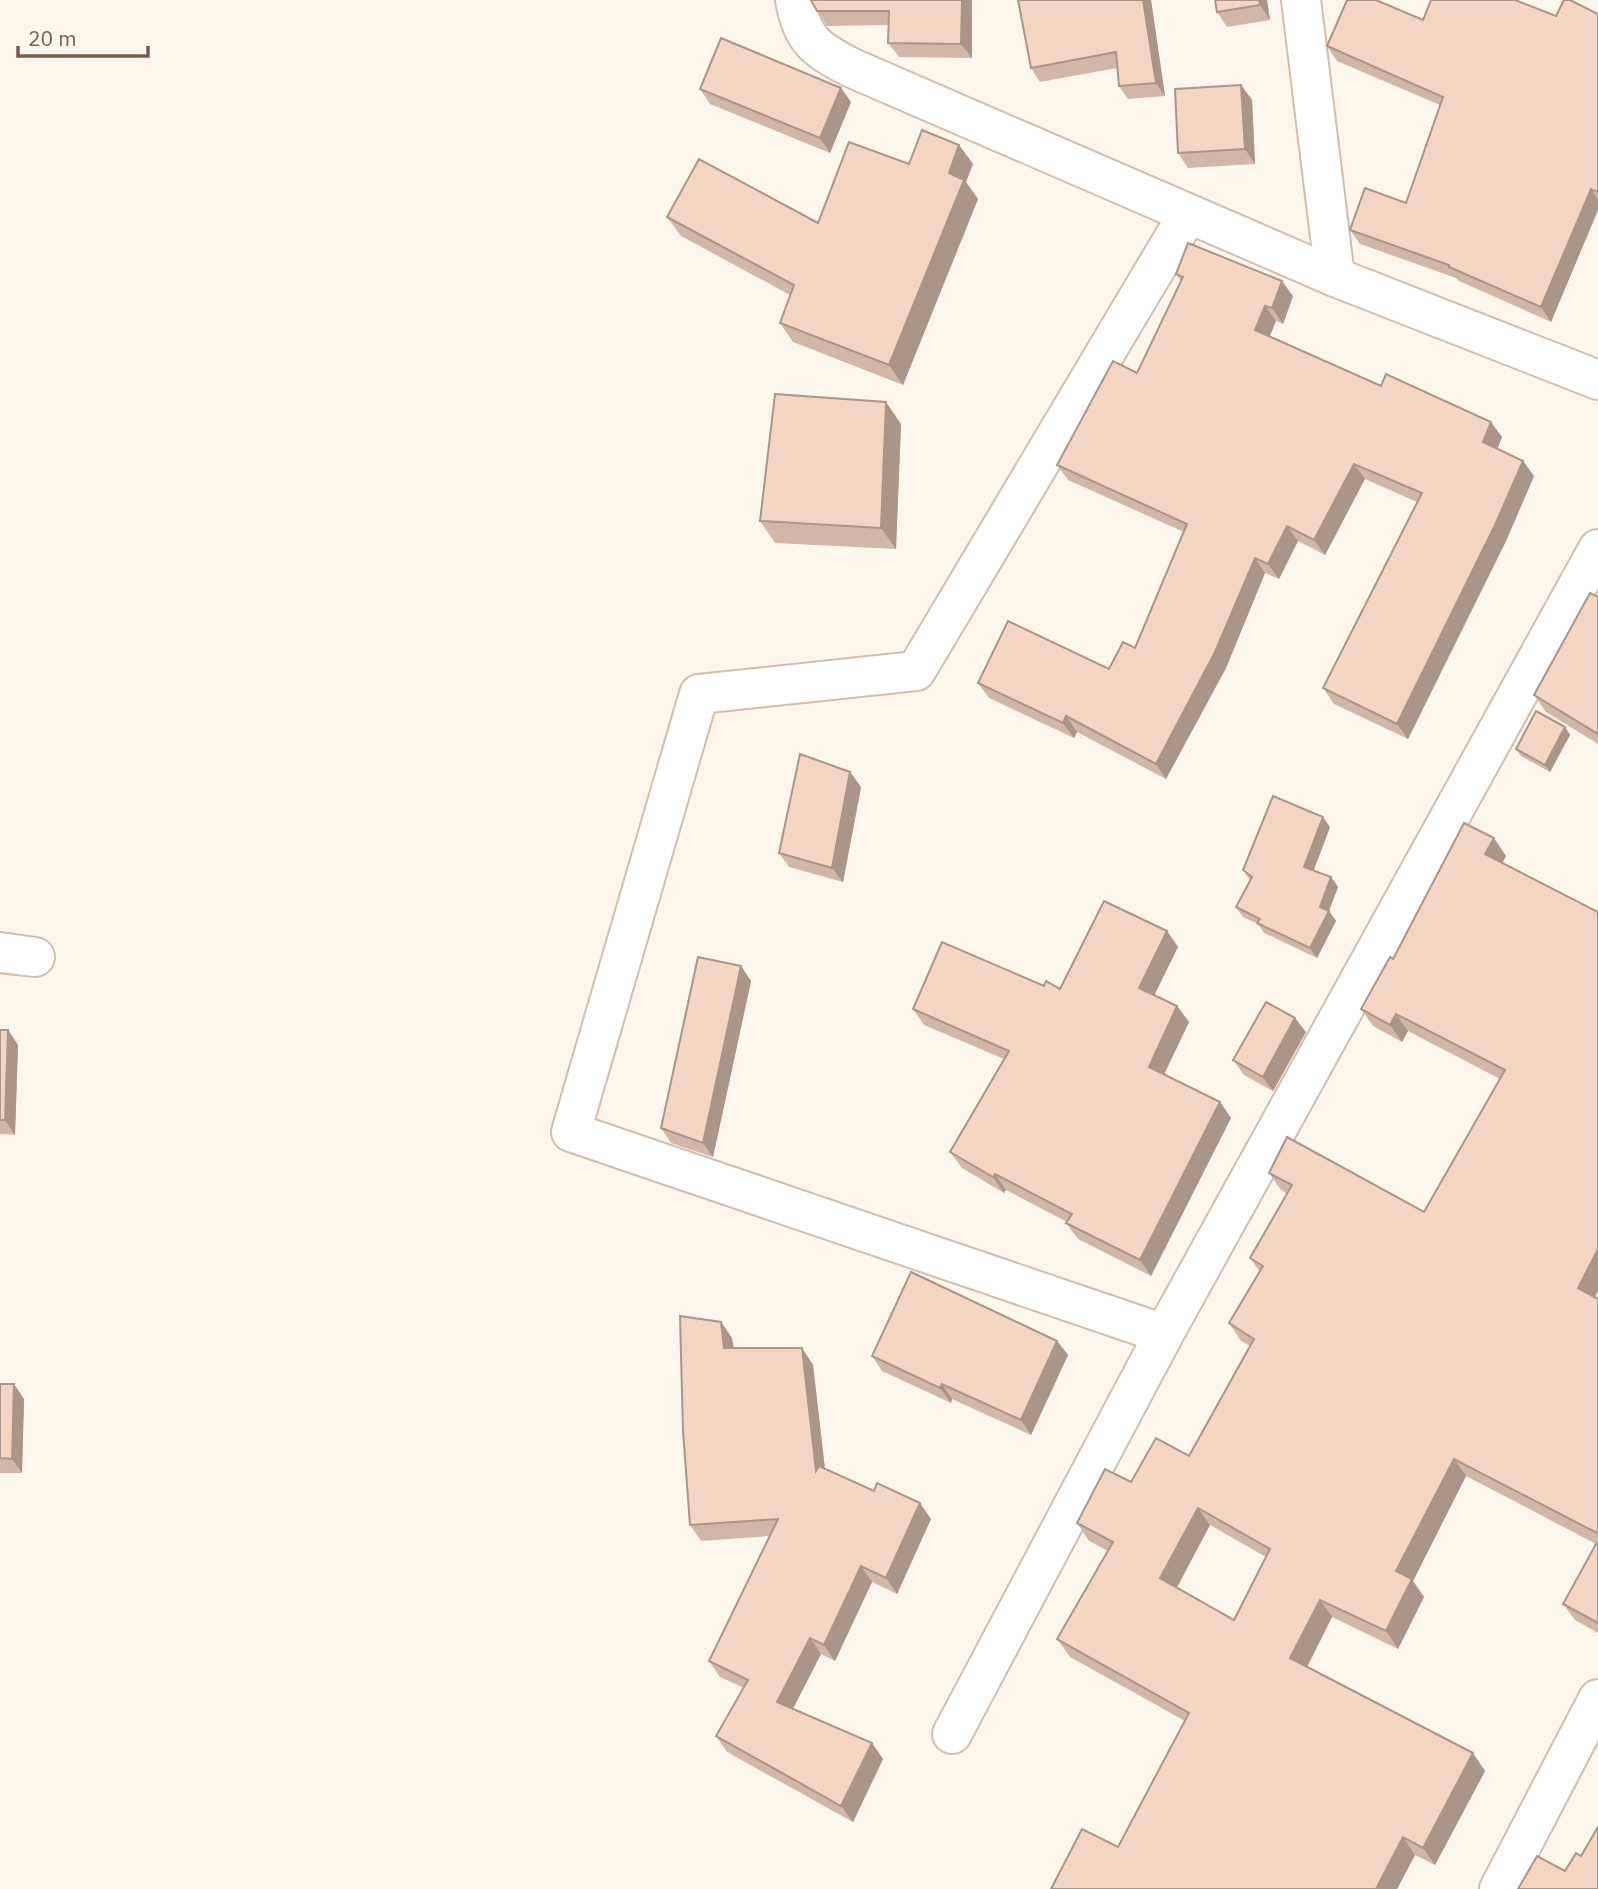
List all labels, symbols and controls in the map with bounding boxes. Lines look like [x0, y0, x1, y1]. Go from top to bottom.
scale bar [18, 14, 147, 58]
text: 20 m [28, 24, 77, 52]

